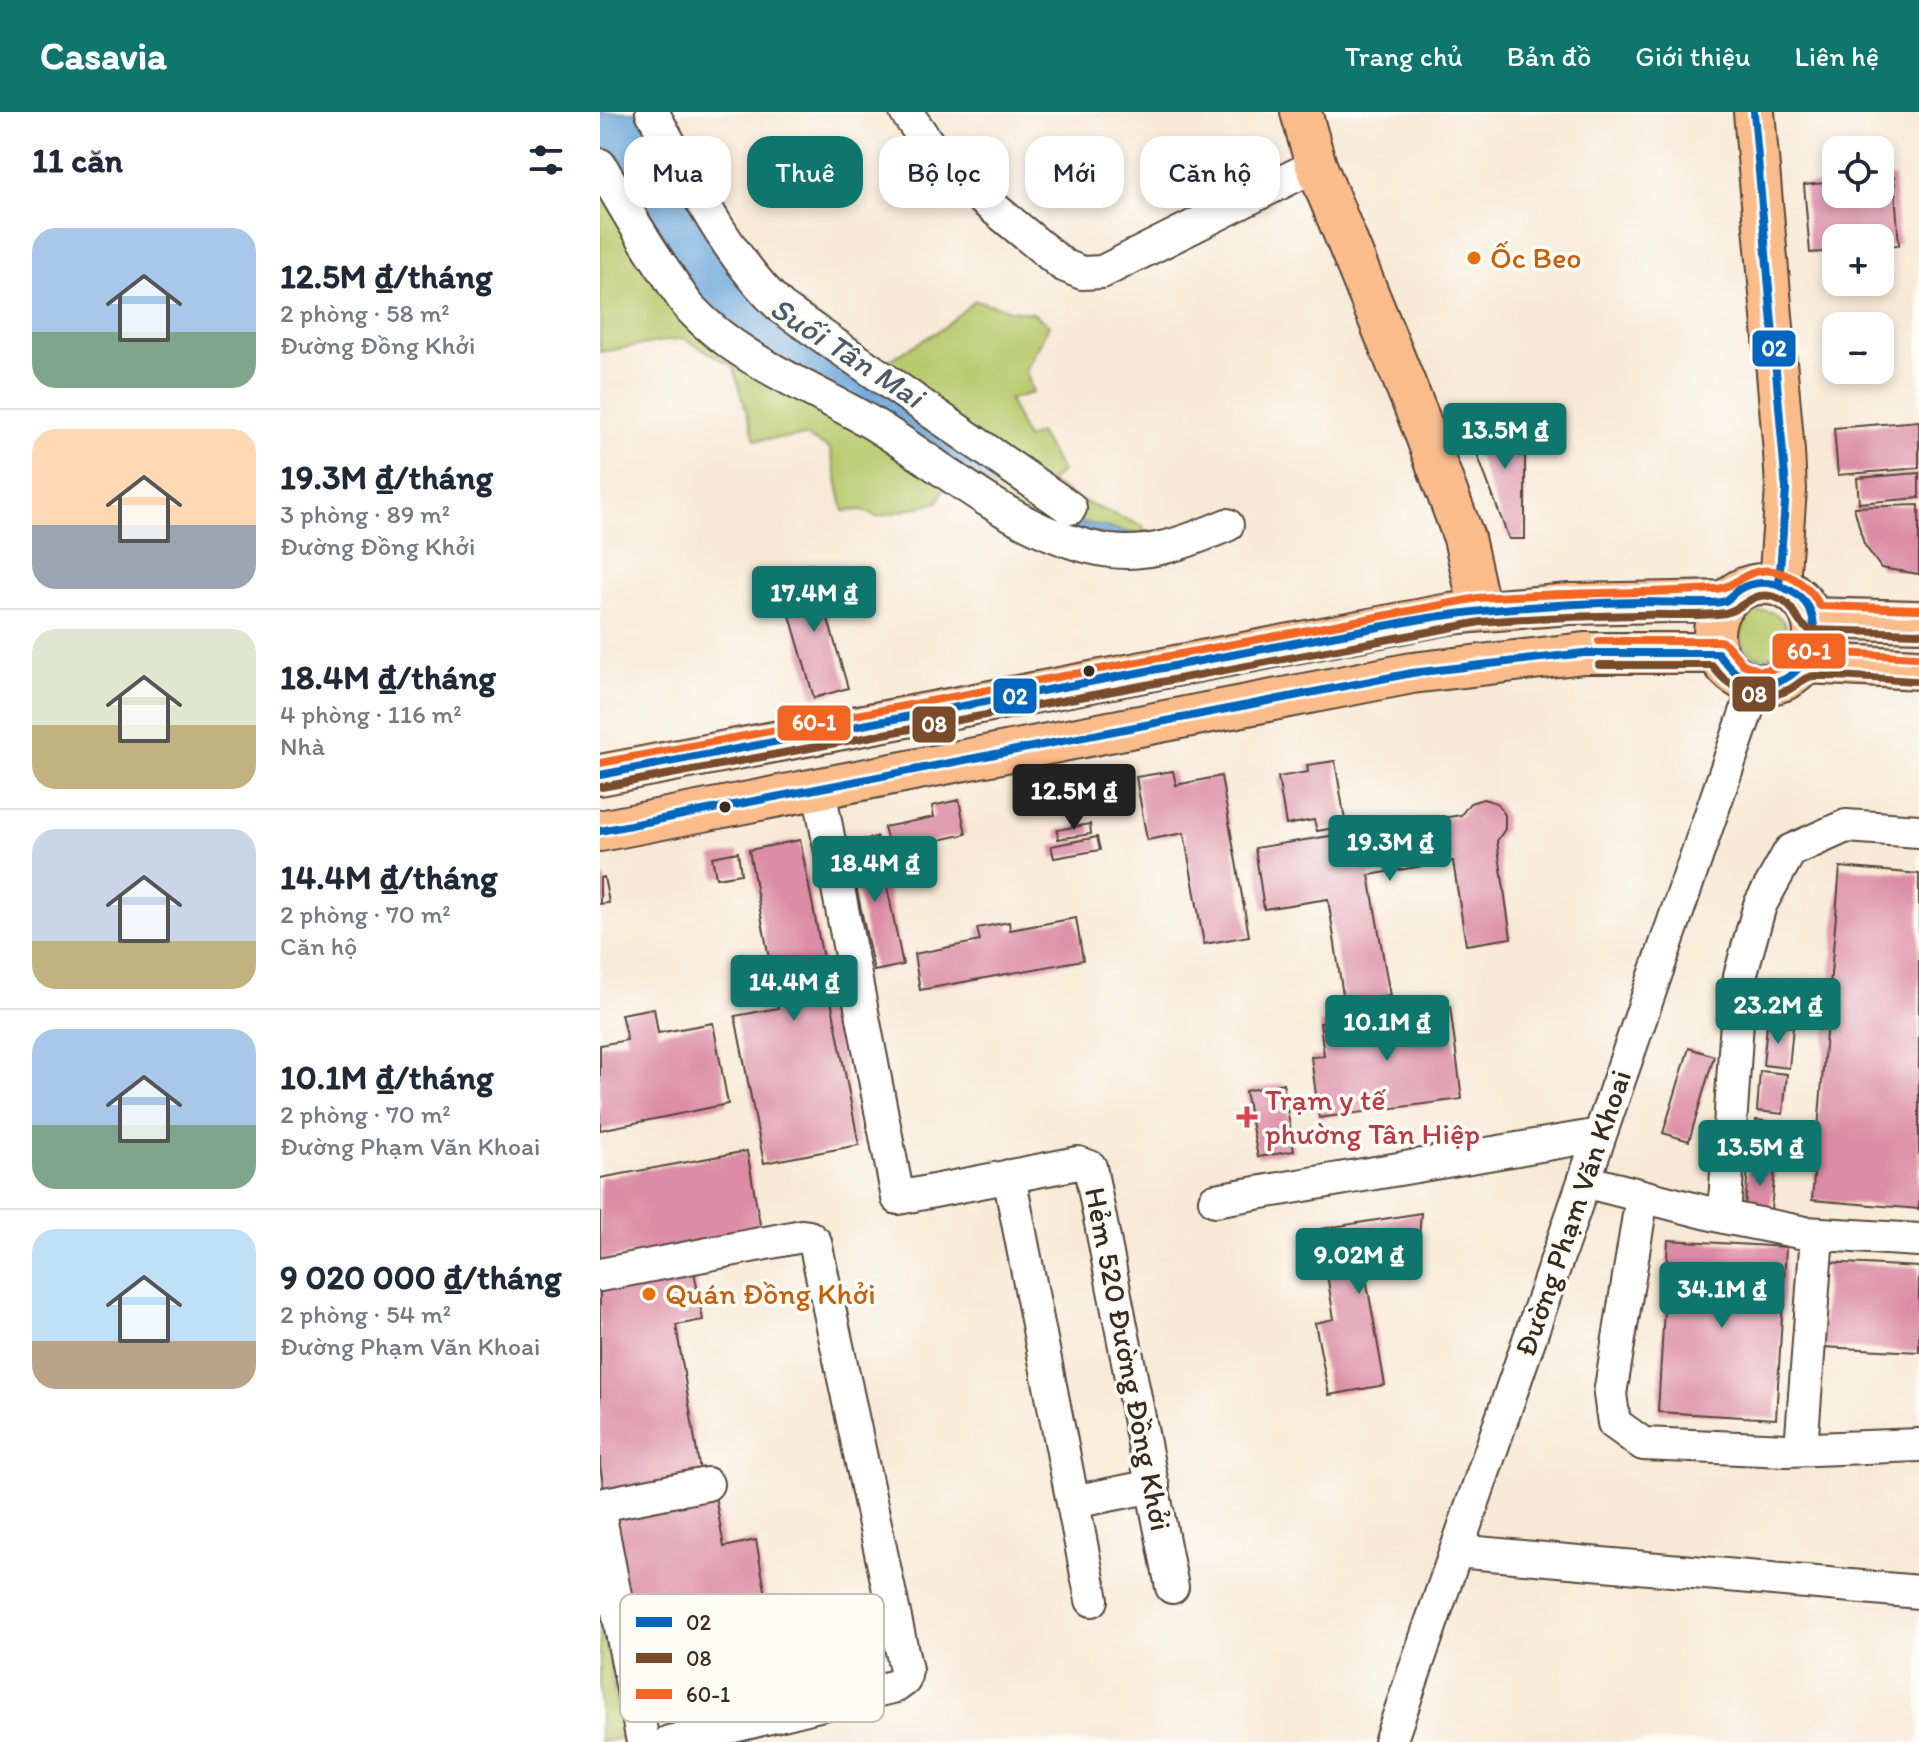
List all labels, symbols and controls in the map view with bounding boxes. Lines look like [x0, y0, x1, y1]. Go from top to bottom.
text: Casavia [40, 33, 167, 79]
text: Trang chủ [1345, 39, 1463, 73]
text: Bản đồ [1507, 39, 1591, 73]
text: Giới thiệu [1635, 39, 1751, 73]
text: Liên hệ [1795, 39, 1879, 73]
chip: Mua [624, 136, 731, 208]
chip: Thuê [747, 136, 863, 208]
chip: Bộ lọc [879, 136, 1009, 208]
chip: Mới [1025, 136, 1124, 208]
chip: Căn hộ [1140, 136, 1280, 208]
map controls [1822, 136, 1894, 384]
button: locate [1822, 136, 1894, 208]
icon: filters [524, 138, 568, 182]
text: 11 căn [32, 140, 123, 181]
button: + [1822, 224, 1894, 296]
place label: Ốc Beo [1490, 239, 1582, 276]
marker: Ốc Beo [1465, 249, 1483, 267]
text: 12.5M ₫/tháng [280, 256, 492, 297]
icon: home [96, 260, 192, 356]
water label: Suối Tân Mai [763, 288, 933, 417]
text: 2 phòng · 58 m² [280, 297, 450, 329]
button: − [1822, 312, 1894, 384]
text: Đường Đồng Khởi [280, 329, 475, 361]
line badge: 02 [1751, 329, 1797, 368]
text: 02 [1761, 335, 1787, 362]
pin: 13.5M ₫ [1431, 403, 1579, 471]
text: 13.5M ₫ [1461, 413, 1549, 445]
text: 19.3M ₫/tháng [280, 457, 493, 498]
icon: home [96, 461, 192, 557]
text: 3 phòng · 89 m² [280, 498, 450, 530]
text: Đường Đồng Khởi [280, 530, 475, 562]
pin: 17.4M ₫ [740, 566, 888, 634]
text: 17.4M ₫ [770, 576, 858, 608]
line badge: 60-1 [1771, 632, 1847, 670]
text: 60-1 [1787, 638, 1832, 665]
text: 18.4M ₫/tháng [280, 657, 496, 698]
icon: home [96, 661, 192, 757]
unlabelled marker [1081, 663, 1097, 679]
line badge: 08 [1731, 675, 1777, 713]
line badge: 02 [992, 677, 1038, 715]
text: 08 [1741, 681, 1767, 708]
text: 02 [1002, 683, 1028, 710]
text: 4 phòng · 116 m² [280, 698, 462, 730]
line badge: 60-1 [776, 704, 852, 742]
line badge: 08 [911, 705, 957, 744]
text: 60-1 [792, 709, 837, 736]
text: 08 [921, 711, 947, 738]
text: Nhà [280, 730, 325, 762]
pin: 12.5M ₫ [1000, 764, 1148, 832]
text: 12.5M ₫ [1031, 774, 1117, 806]
unlabelled marker [717, 799, 733, 815]
pin: 19.3M ₫ [1316, 815, 1464, 883]
text: 19.3M ₫ [1346, 825, 1434, 857]
pin: 18.4M ₫ [801, 836, 949, 904]
text: 18.4M ₫ [830, 846, 920, 878]
text: 14.4M ₫/tháng [280, 857, 498, 898]
icon: home [96, 861, 192, 957]
text: 2 phòng · 70 m² [280, 898, 451, 930]
text: Căn hộ [280, 930, 357, 962]
pin: 14.4M ₫ [720, 955, 868, 1023]
text: 14.4M ₫ [749, 965, 839, 997]
pin: 23.2M ₫ [1704, 978, 1852, 1046]
text: 23.2M ₫ [1734, 988, 1822, 1020]
pin: 10.1M ₫ [1313, 995, 1461, 1063]
text: 10.1M ₫ [1343, 1005, 1431, 1037]
text: 10.1M ₫/tháng [280, 1057, 493, 1098]
icon: home [96, 1061, 192, 1157]
street label: Đường Phạm Văn Khoai [1506, 1065, 1639, 1361]
place label: Trạm y tế phường Tân Hiệp [1265, 1081, 1480, 1152]
text: 2 phòng · 70 m² [280, 1098, 451, 1130]
marker: Trạm y tế phường Tân Hiệp [1236, 1106, 1258, 1128]
pin: 13.5M ₫ [1686, 1120, 1834, 1188]
text: Đường Phạm Văn Khoai [280, 1130, 540, 1162]
text: 13.5M ₫ [1716, 1130, 1804, 1162]
street label: Hẻm 520 Đường Đồng Khởi [1077, 1184, 1180, 1534]
pin: 9.02M ₫ [1285, 1228, 1433, 1296]
text: 9.02M ₫ [1314, 1238, 1404, 1270]
text: 9 020 000 ₫/tháng [280, 1257, 562, 1298]
icon: home [96, 1261, 192, 1357]
pin: 34.1M ₫ [1648, 1262, 1796, 1330]
text: 34.1M ₫ [1677, 1272, 1767, 1304]
place label: Quán Đồng Khởi [665, 1275, 876, 1312]
marker: Quán Đồng Khởi [640, 1285, 658, 1303]
text: 2 phòng · 54 m² [280, 1298, 451, 1330]
text: Đường Phạm Văn Khoai [280, 1330, 540, 1362]
legend [620, 1594, 884, 1722]
text: 02 [686, 1609, 712, 1636]
text: 08 [686, 1645, 712, 1672]
text: 60-1 [686, 1681, 730, 1708]

